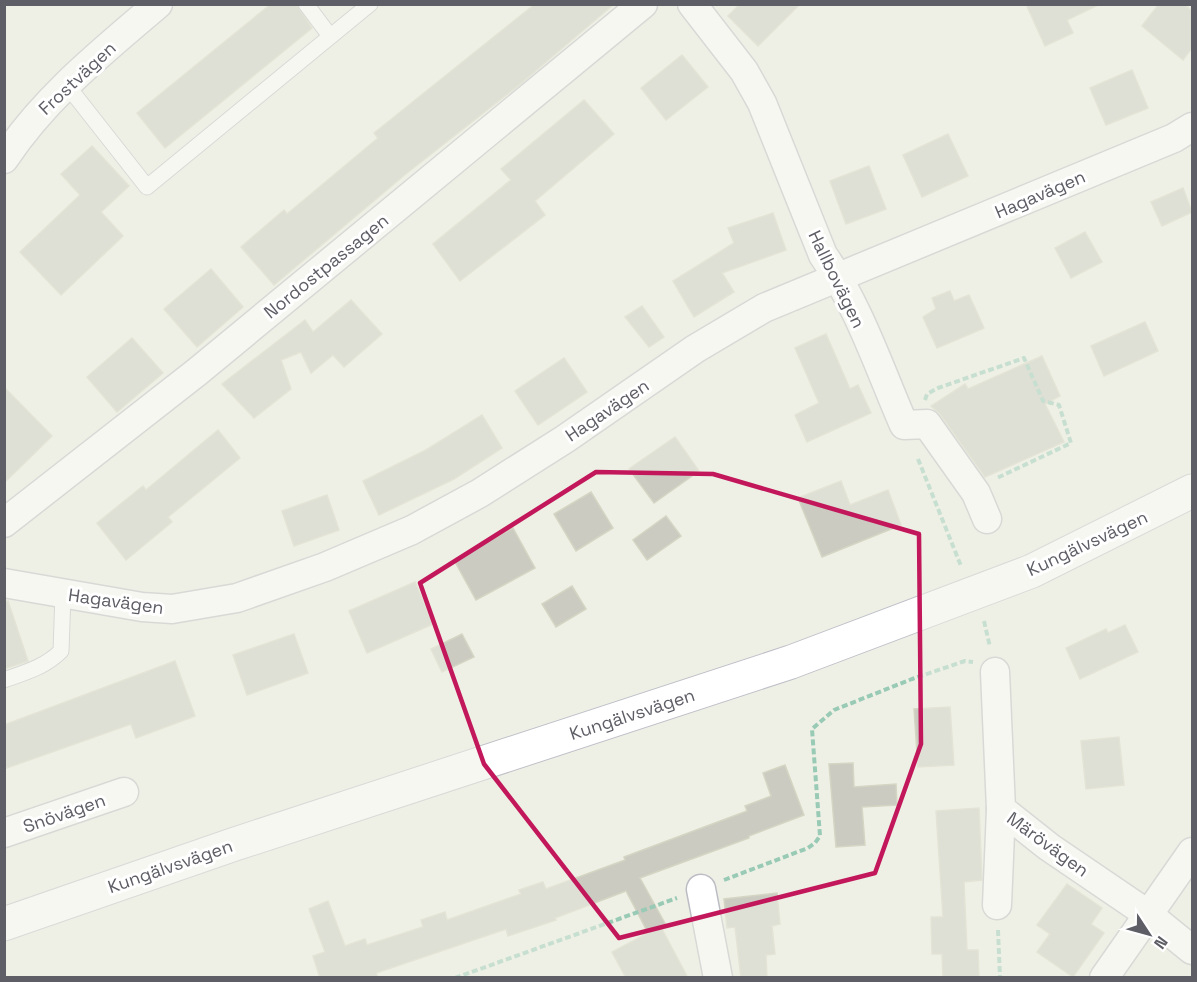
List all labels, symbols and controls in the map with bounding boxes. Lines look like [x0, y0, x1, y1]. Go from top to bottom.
street label: Frostvägen [33, 36, 121, 120]
street label: Hagavägen [991, 165, 1089, 223]
street label: Nordostpassagen [259, 209, 393, 323]
street label: Hallbovägen [803, 226, 871, 332]
street label: Hagavägen [561, 374, 653, 446]
street label: Kungälvsvägen [1023, 505, 1151, 581]
street label: Hagavägen [67, 583, 165, 619]
street label: Kungälvsvägen [566, 683, 698, 745]
street label: Snövägen [20, 788, 108, 838]
street label: Märövägen [1002, 807, 1094, 881]
street label: Kungälvsvägen [105, 834, 235, 898]
north arrow [1119, 904, 1179, 964]
text: N [1149, 932, 1172, 953]

